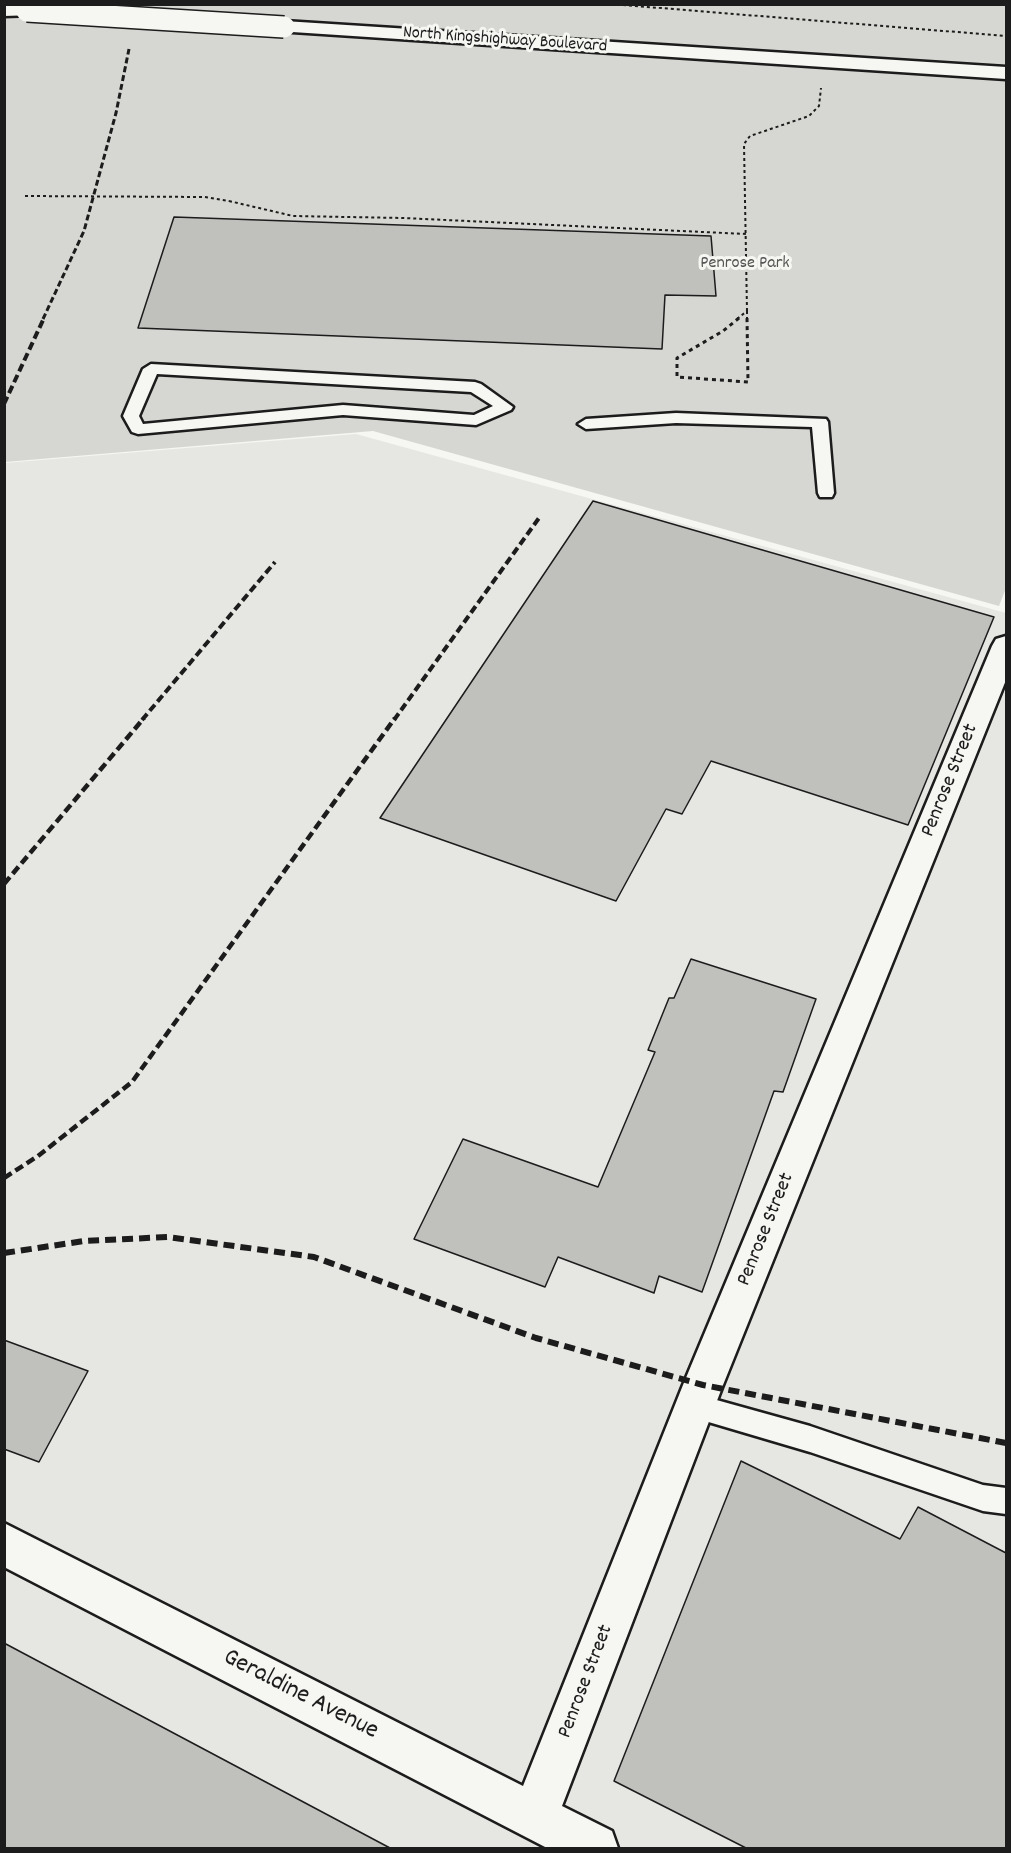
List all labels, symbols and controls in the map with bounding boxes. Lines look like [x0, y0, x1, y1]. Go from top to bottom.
street label: North Kingshighway Boulevard [402, 23, 608, 59]
park label: Penrose Park [700, 254, 790, 276]
street label: Penrose Street [917, 721, 985, 841]
street label: Penrose Street [733, 1170, 801, 1290]
street label: Penrose Street [554, 1622, 620, 1742]
street label: Geraldine Avenue [217, 1643, 383, 1749]

